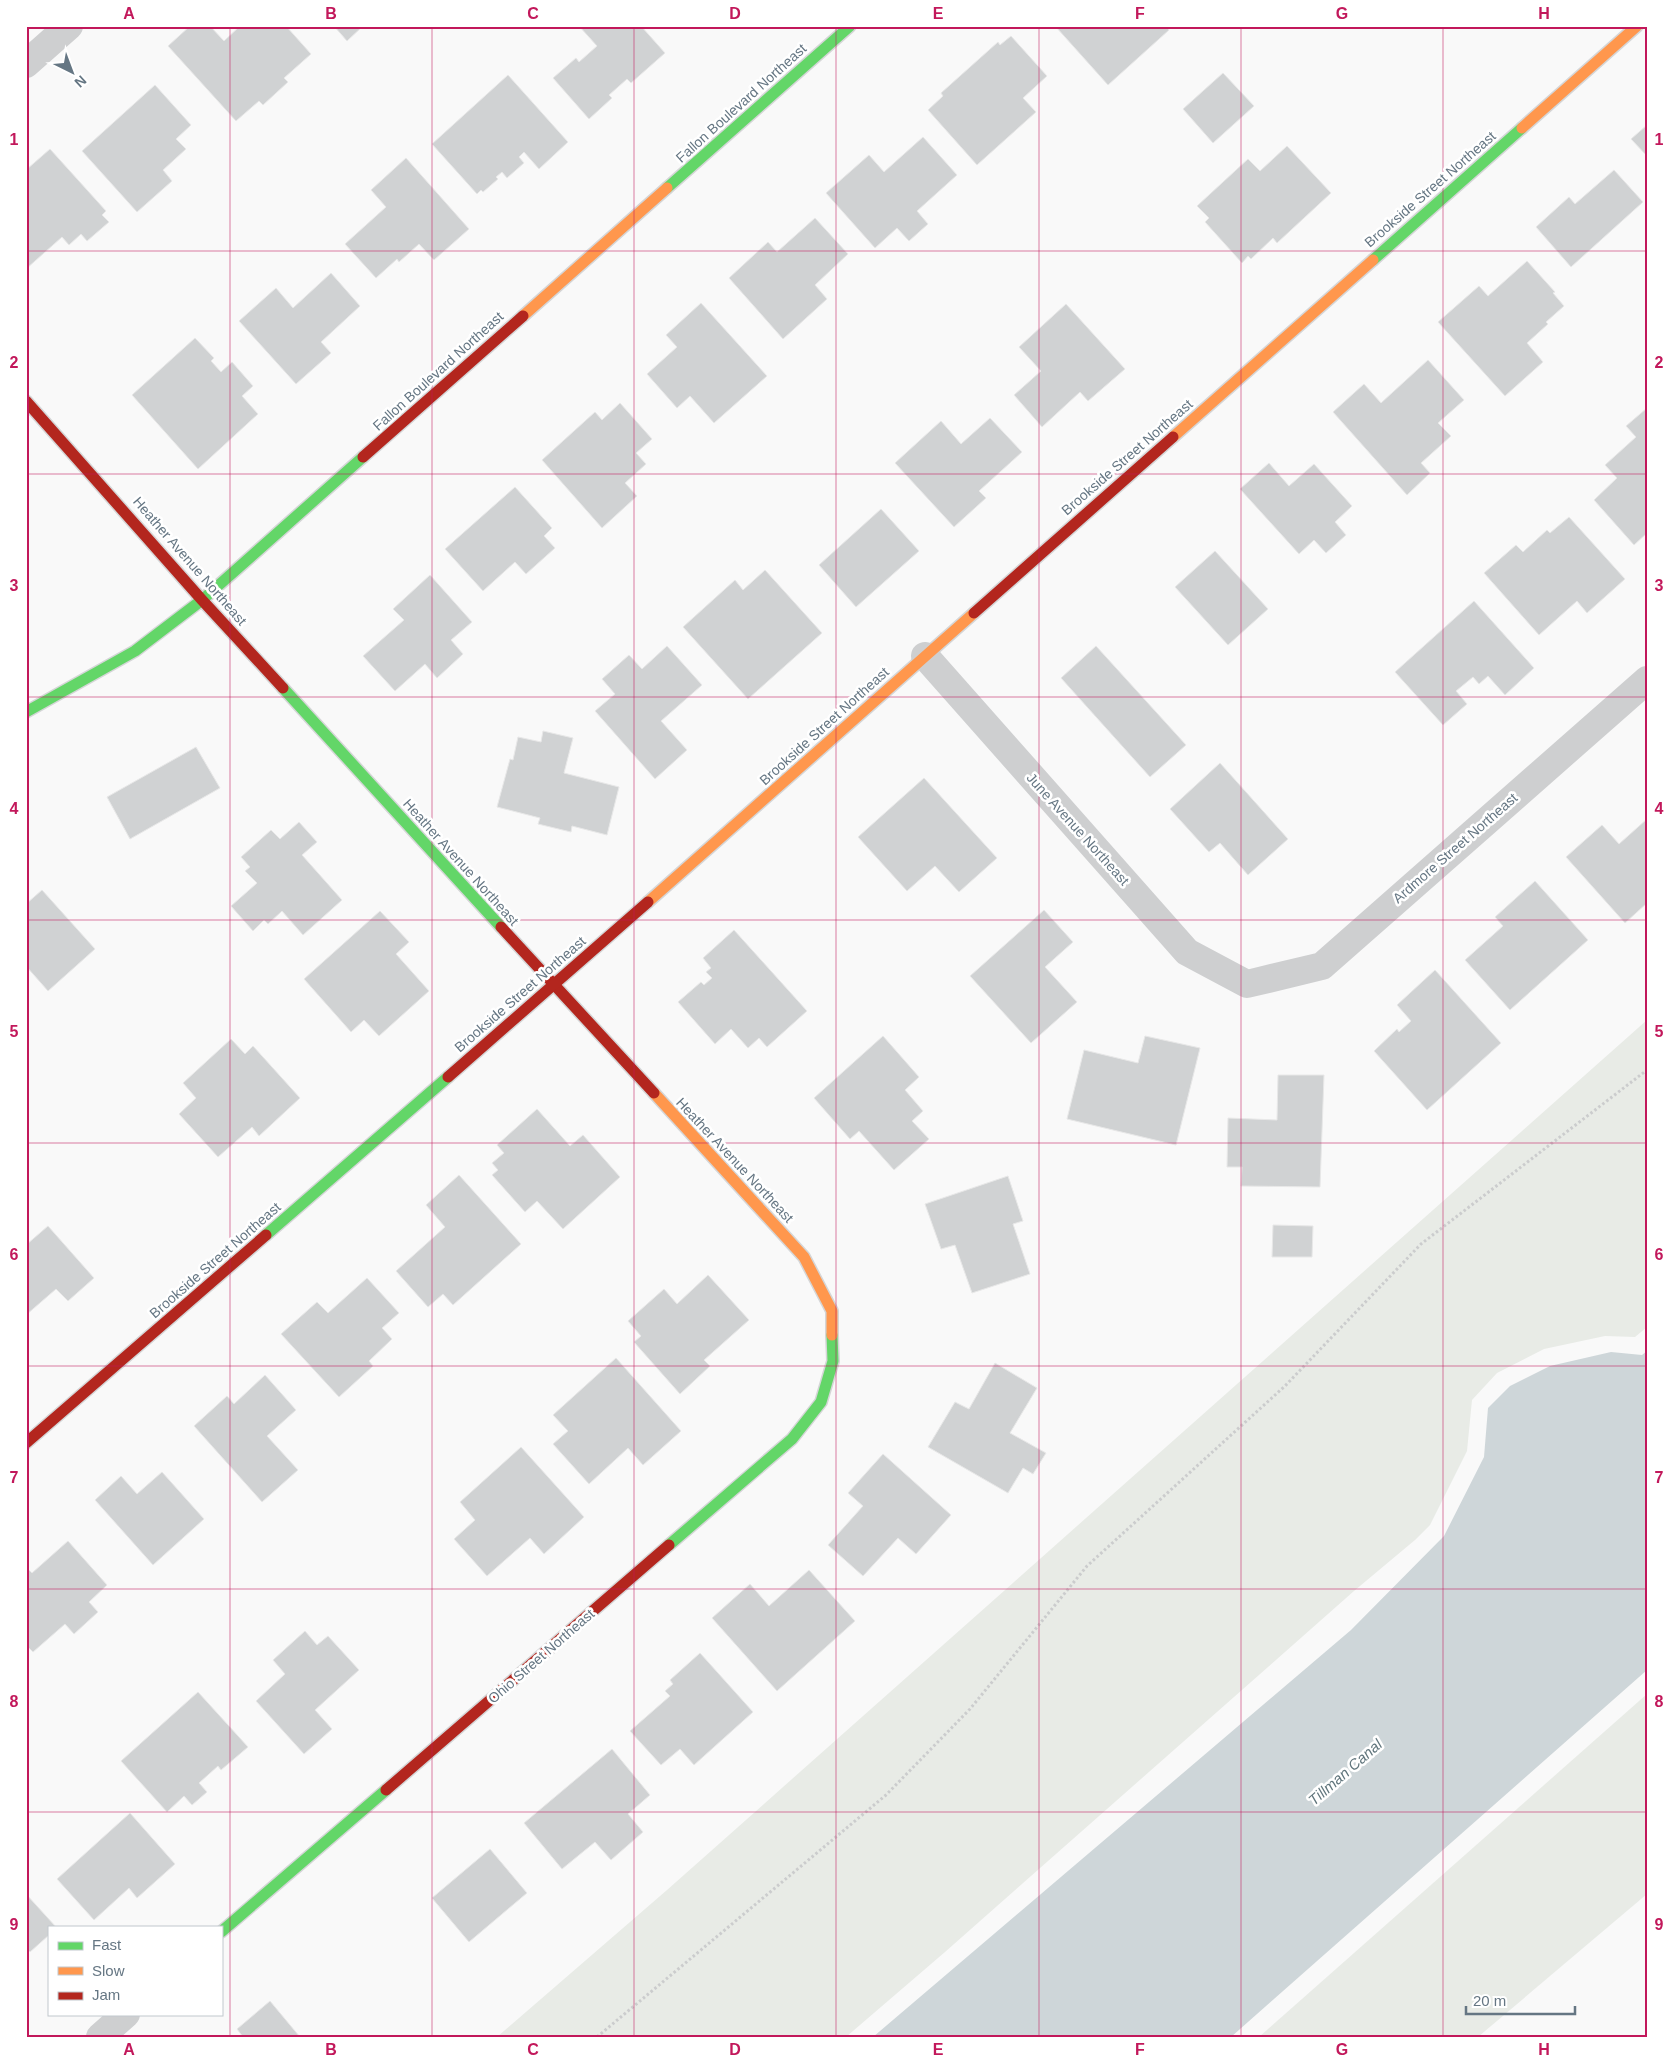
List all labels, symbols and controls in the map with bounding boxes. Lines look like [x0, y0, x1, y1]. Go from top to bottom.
text: A [123, 5, 135, 22]
text: B [325, 5, 337, 22]
text: C [527, 5, 539, 22]
text: D [729, 5, 741, 22]
text: E [933, 5, 944, 22]
text: F [1135, 5, 1145, 22]
text: G [1336, 5, 1348, 22]
text: H [1538, 5, 1550, 22]
street label: Fallon Boulevard Northeast [673, 40, 809, 166]
north arrow [48, 48, 98, 98]
text: N [72, 72, 90, 91]
street label: Brookside Street Northeast [1361, 128, 1499, 250]
text: 1 [10, 131, 19, 148]
text: 1 [1655, 131, 1664, 148]
street label: Fallon Boulevard Northeast [370, 308, 506, 434]
text: 2 [10, 354, 19, 371]
text: 2 [1655, 354, 1664, 371]
street label: Brookside Street Northeast [1058, 396, 1196, 518]
street label: Heather Avenue Northeast [130, 494, 250, 628]
text: 3 [10, 577, 19, 594]
text: 3 [1655, 577, 1664, 594]
street label: Brookside Street Northeast [756, 664, 892, 788]
street label: June Avenue Northeast [1023, 770, 1133, 888]
street label: Ardmore Street Northeast [1390, 790, 1521, 906]
street label: Heather Avenue Northeast [400, 795, 522, 929]
text: 4 [10, 800, 19, 817]
text: 4 [1655, 800, 1664, 817]
street label: Brookside Street Northeast [451, 933, 589, 1055]
text: 5 [10, 1023, 19, 1040]
text: 5 [1655, 1023, 1664, 1040]
street label: Heather Avenue Northeast [673, 1094, 797, 1226]
street label: Brookside Street Northeast [146, 1199, 284, 1321]
text: 6 [10, 1246, 19, 1263]
text: 6 [1655, 1246, 1664, 1263]
text: 7 [10, 1469, 19, 1486]
text: 7 [1655, 1469, 1664, 1486]
street label: Ohio Street Northeast [485, 1605, 597, 1706]
text: 8 [10, 1693, 19, 1710]
text: 8 [1655, 1693, 1664, 1710]
water label: Tillman Canal [1305, 1735, 1386, 1808]
text: 9 [10, 1916, 19, 1933]
text: 9 [1655, 1916, 1664, 1933]
legend [48, 1926, 222, 2016]
text: Fast [92, 1936, 122, 1953]
text: Slow [92, 1962, 125, 1979]
scale bar [1466, 1983, 1574, 2015]
text: Jam [92, 1986, 120, 2003]
text: 20 m [1473, 1992, 1506, 2009]
text: A [123, 2041, 135, 2058]
text: B [325, 2041, 337, 2058]
text: C [527, 2041, 539, 2058]
text: D [729, 2041, 741, 2058]
text: E [933, 2041, 944, 2058]
text: F [1135, 2041, 1145, 2058]
text: G [1336, 2041, 1348, 2058]
text: H [1538, 2041, 1550, 2058]

